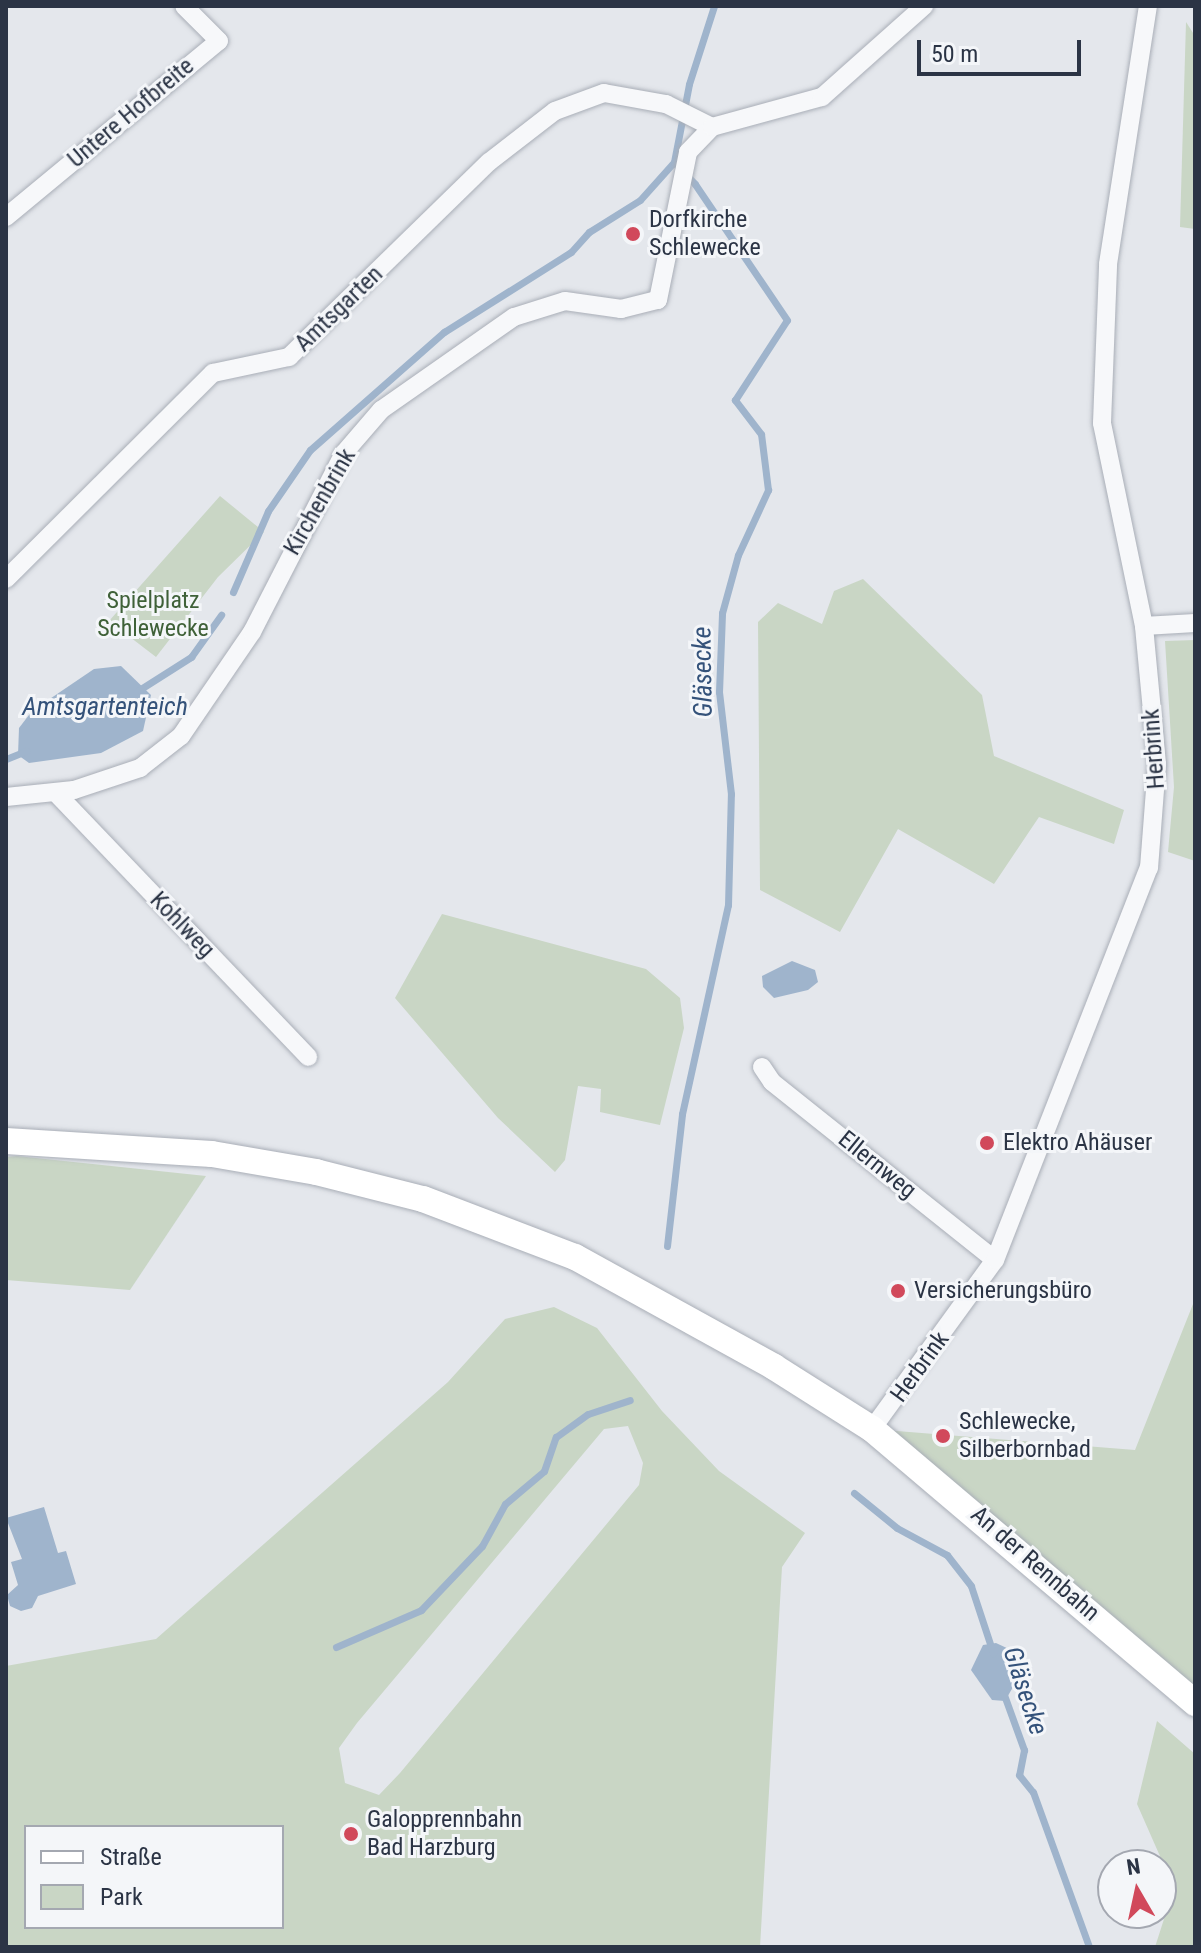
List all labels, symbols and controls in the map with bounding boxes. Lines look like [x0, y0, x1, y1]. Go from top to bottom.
scale bar [921, 24, 1085, 74]
text: 50 m [931, 40, 978, 68]
street label: Untere Hofbreite [62, 52, 200, 174]
place label: Dorfkirche Schlewecke [649, 206, 761, 262]
marker: Dorfkirche Schlewecke [624, 225, 642, 243]
street label: Amtsgarten [289, 260, 389, 358]
street label: Kirchenbrink [278, 444, 362, 560]
park label: Spielplatz Schlewecke [97, 587, 209, 643]
water label: Gläsecke [687, 626, 719, 718]
water label: Amtsgartenteich [22, 691, 188, 723]
street label: Herbrink [1137, 708, 1171, 790]
street label: Kohlweg [144, 886, 220, 964]
street label: Ellernweg [832, 1125, 922, 1205]
place label: Elektro Ahäuser [1003, 1129, 1152, 1157]
marker: Elektro Ahäuser [978, 1134, 996, 1152]
place label: Versicherungsbüro [914, 1277, 1092, 1305]
marker: Versicherungsbüro [889, 1282, 907, 1300]
street label: Herbrink [885, 1326, 955, 1408]
place label: Schlewecke, Silberbornbad [959, 1408, 1091, 1464]
marker: Schlewecke, Silberbornbad [934, 1427, 952, 1445]
street label: An der Rennbahn [965, 1500, 1105, 1628]
water label: Gläsecke [996, 1643, 1054, 1739]
place label: Galopprennbahn Bad Harzburg [367, 1806, 522, 1862]
legend [24, 1825, 284, 1929]
marker: Galopprennbahn Bad Harzburg [342, 1825, 360, 1843]
text: Straße [100, 1843, 162, 1871]
north arrow [1097, 1849, 1177, 1929]
text: N [1125, 1853, 1142, 1880]
text: Park [100, 1883, 143, 1911]

